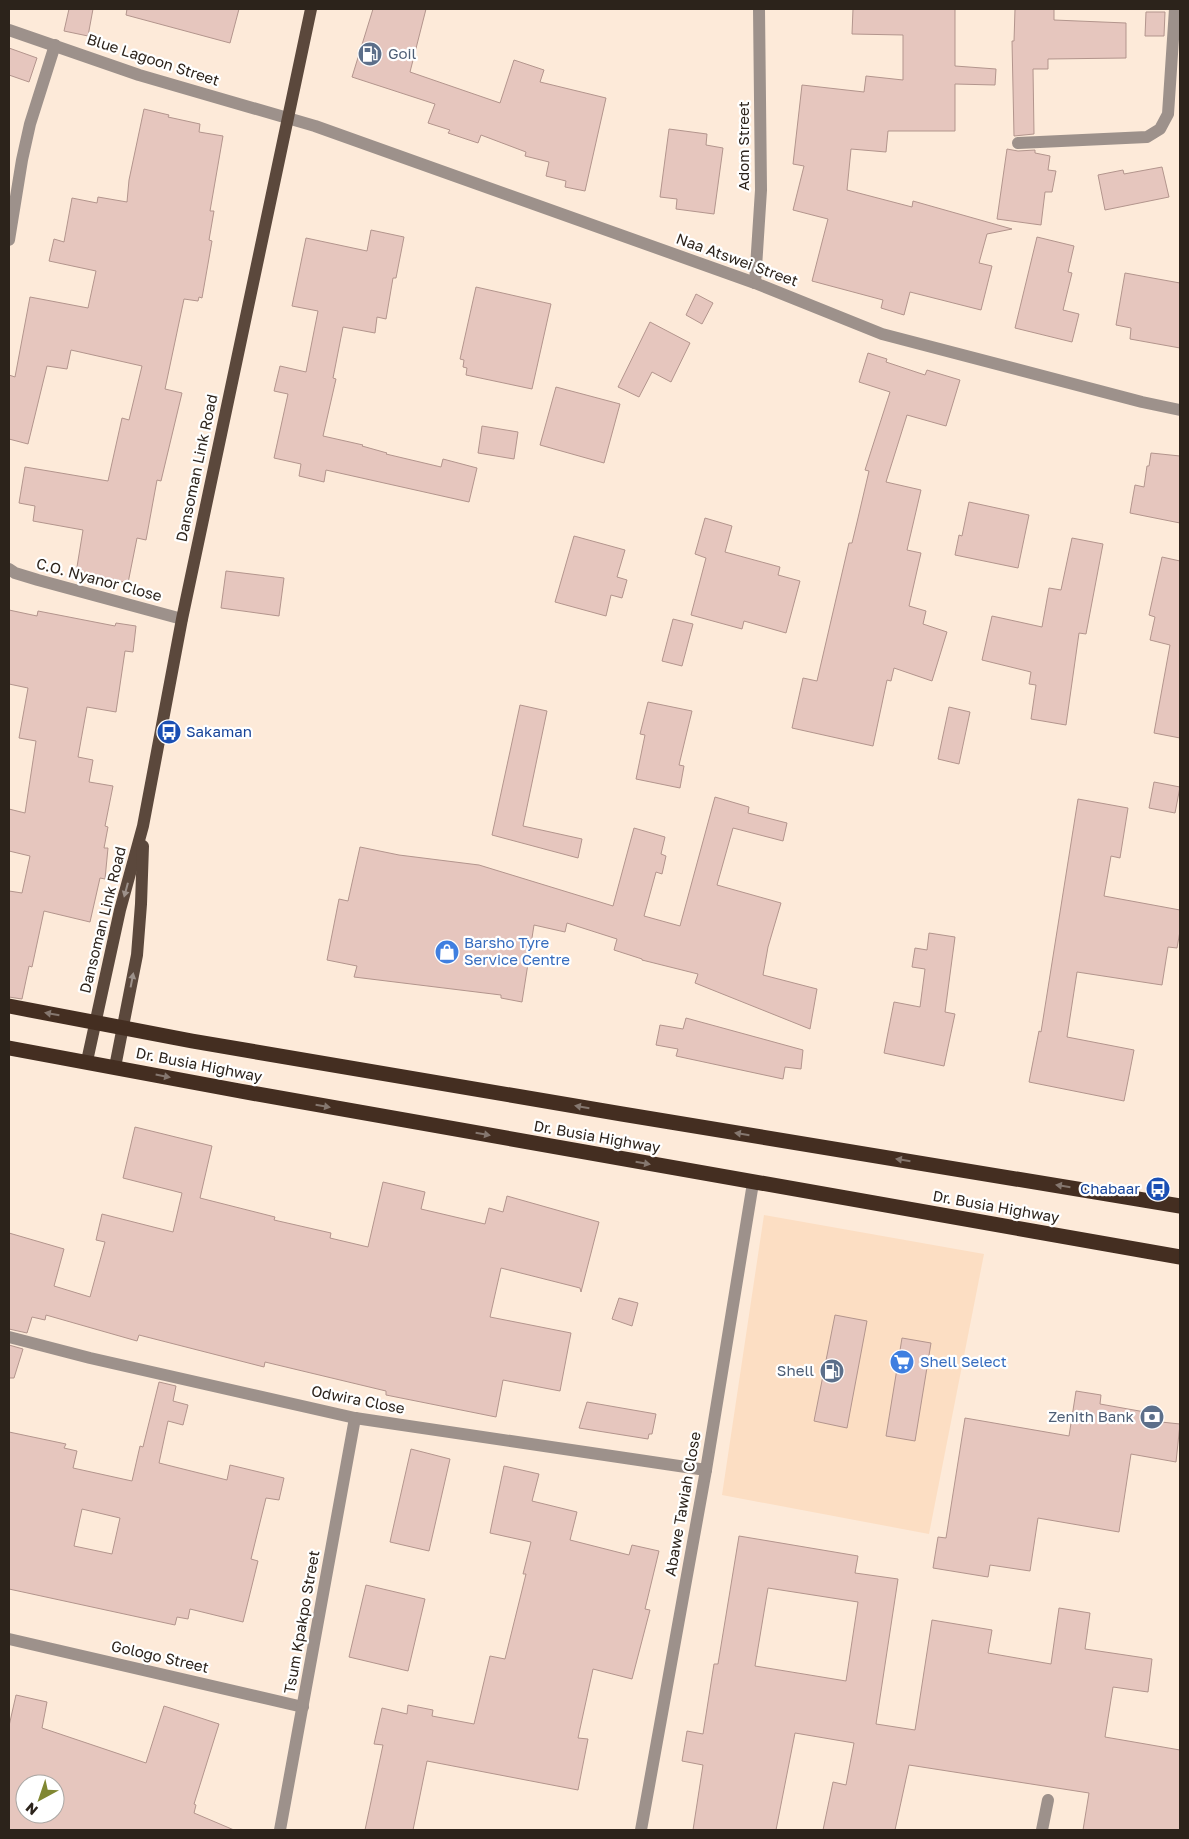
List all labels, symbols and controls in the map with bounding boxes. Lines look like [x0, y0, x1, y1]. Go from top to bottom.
street label: Blue Lagoon Street [85, 29, 222, 89]
fuel station icon: Goil [357, 41, 383, 67]
place label: Goil [388, 44, 417, 62]
street label: Adom Street [734, 101, 752, 191]
street label: Naa Atswei Street [674, 229, 801, 289]
street label: Dansoman Link Road [172, 392, 220, 543]
street label: C.O. Nyanor Close [34, 554, 164, 605]
bus stop icon: Sakaman [156, 719, 182, 745]
place label: Sakaman [186, 722, 252, 740]
street label: Dansoman Link Road [75, 844, 129, 995]
one-way arrow [122, 882, 130, 897]
place label: Barsho Tyre Service Centre [464, 933, 570, 968]
shop icon: Barsho Tyre Service Centre [434, 939, 460, 965]
one-way arrow [128, 972, 136, 988]
one-way arrow [43, 1009, 59, 1017]
street label: Dr. Busia Highway [135, 1043, 264, 1085]
one-way arrow [156, 1073, 172, 1081]
one-way arrow [315, 1102, 331, 1110]
one-way arrow [574, 1103, 590, 1111]
street label: Dr. Busia Highway [532, 1116, 662, 1156]
one-way arrow [734, 1129, 750, 1137]
one-way arrow [475, 1131, 491, 1139]
one-way arrow [894, 1155, 910, 1163]
one-way arrow [635, 1159, 651, 1167]
bus stop icon: Chabaar [1145, 1176, 1171, 1202]
place label: Chabaar [1080, 1179, 1140, 1197]
one-way arrow [1055, 1182, 1071, 1190]
street label: Dr. Busia Highway [931, 1186, 1061, 1226]
supermarket icon: Shell Select [889, 1349, 915, 1375]
place label: Shell Select [920, 1352, 1007, 1370]
fuel station icon: Shell [819, 1358, 845, 1384]
place label: Shell [777, 1361, 814, 1379]
street label: Odwira Close [310, 1381, 407, 1417]
bank icon: Zenith Bank [1139, 1404, 1165, 1430]
place label: Zenith Bank [1048, 1407, 1135, 1425]
street label: Abawe Tawiah Close [660, 1430, 704, 1578]
street label: Tsum Kpakpo Street [280, 1549, 322, 1695]
street label: Gologo Street [110, 1636, 211, 1676]
north arrow [15, 1774, 65, 1824]
text: N [22, 1799, 41, 1819]

